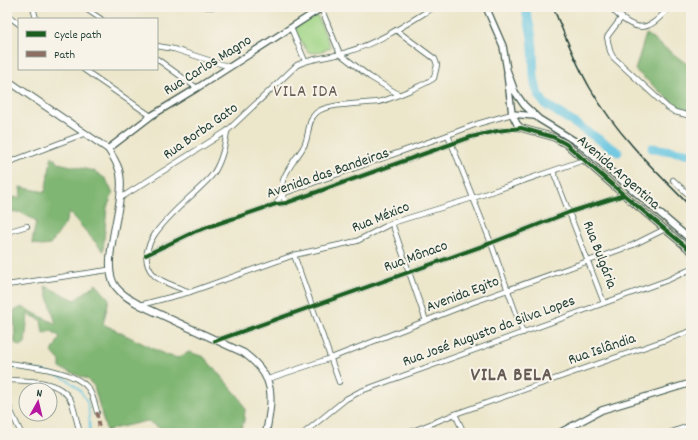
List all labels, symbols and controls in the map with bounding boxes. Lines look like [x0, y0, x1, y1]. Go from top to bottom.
legend [18, 18, 158, 70]
text: Cycle path [54, 27, 102, 44]
street label: Rua Carlos Magno [160, 30, 257, 102]
text: Path [54, 47, 75, 64]
district label: VILA IDA [274, 81, 338, 105]
street label: Rua Borba Gato [159, 98, 243, 166]
street label: Avenida Argentina [571, 130, 665, 216]
street label: Avenida das Bandeiras [264, 143, 392, 205]
street label: Rua México [349, 196, 413, 240]
street label: Rua Bulgária [576, 218, 622, 293]
street label: Rua Mônaco [381, 235, 451, 279]
street label: Avenida Egito [423, 271, 503, 319]
street label: Rua José Augusto da Silva Lopes [400, 291, 578, 373]
street label: Rua Islândia [565, 328, 640, 372]
district label: VILA BELA [471, 363, 553, 390]
north arrow [18, 382, 58, 422]
text: N [35, 386, 43, 402]

